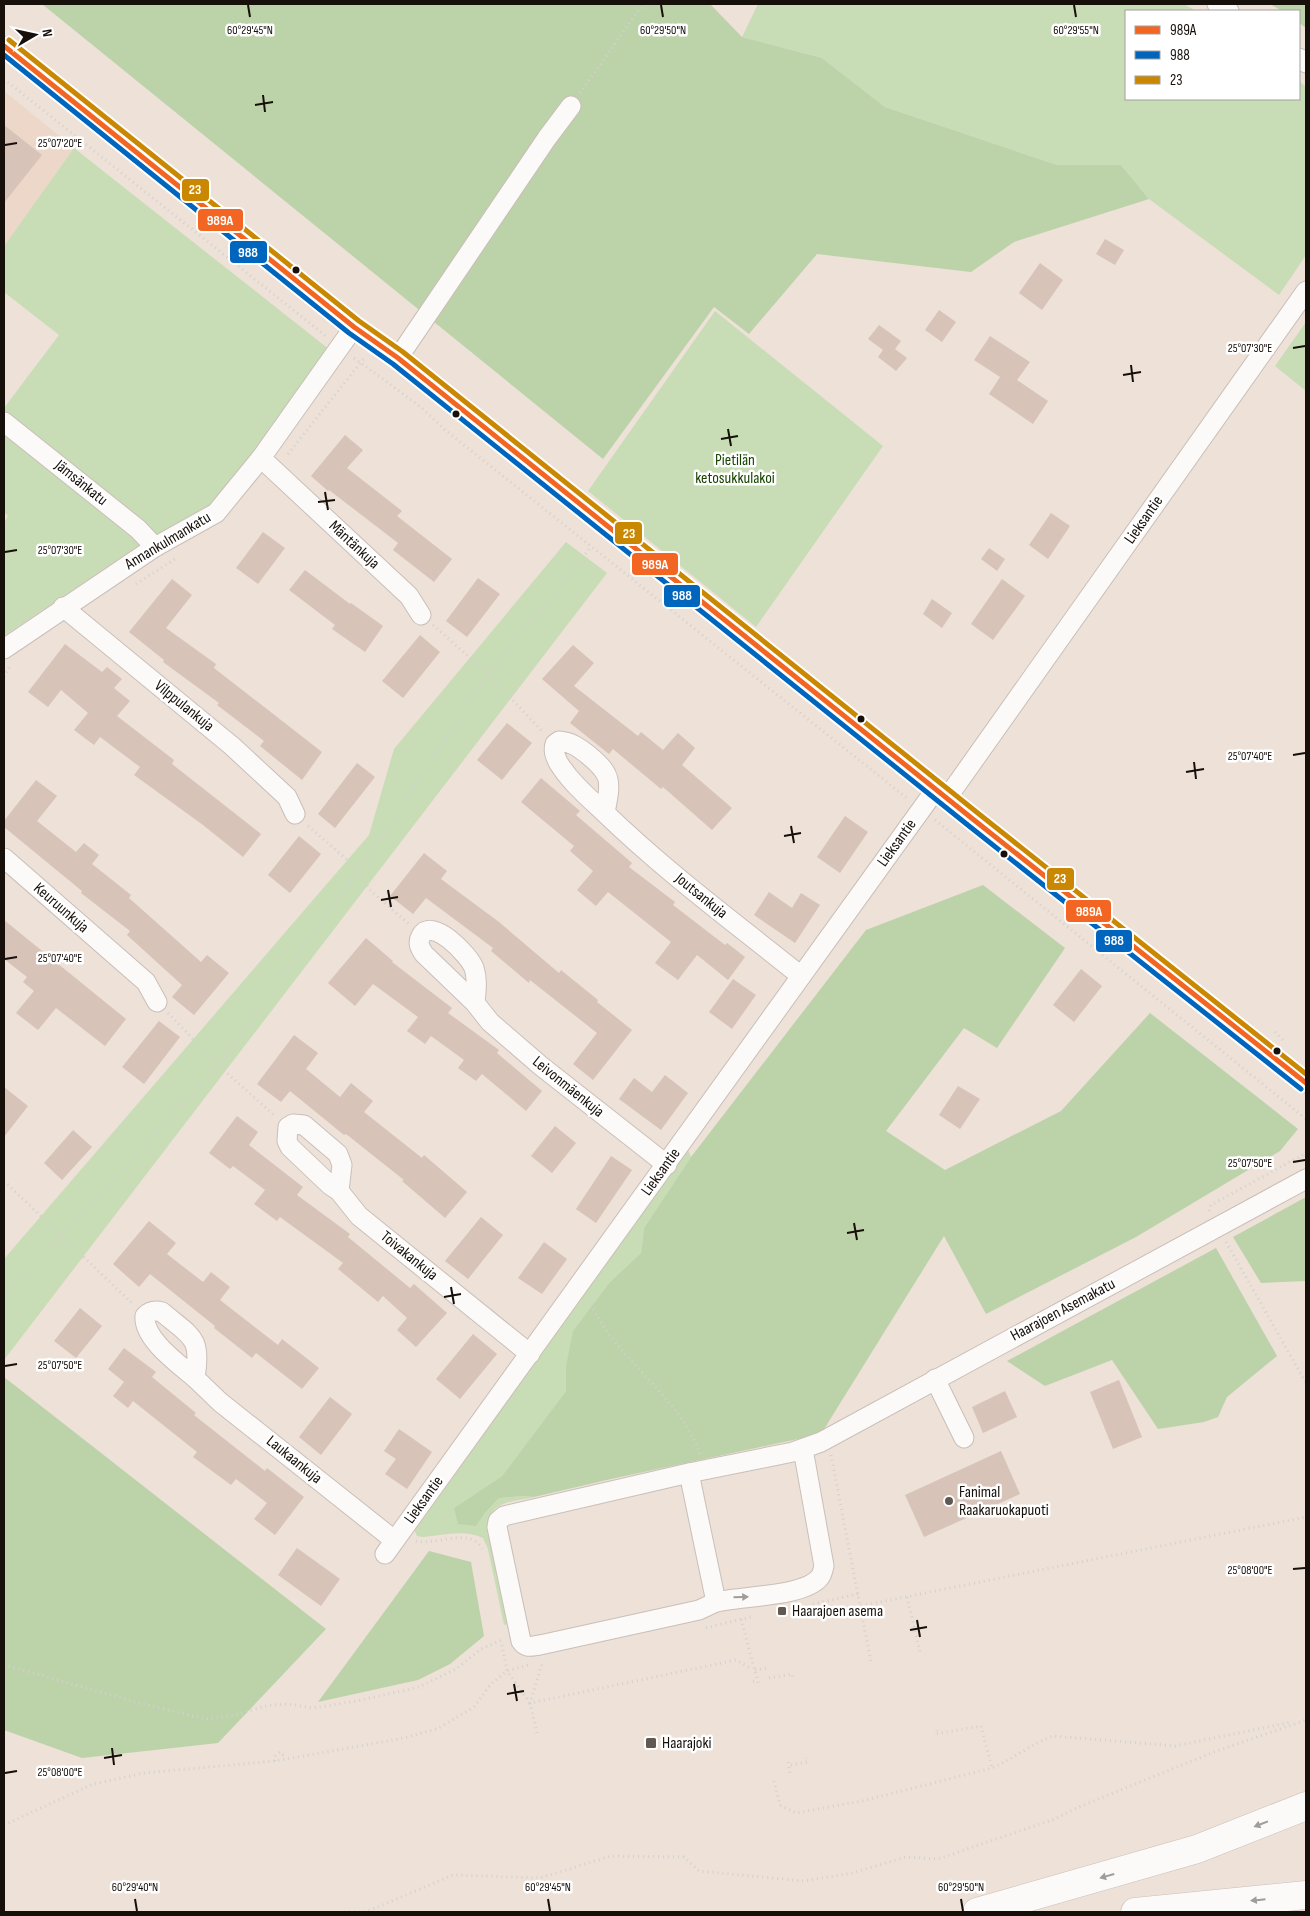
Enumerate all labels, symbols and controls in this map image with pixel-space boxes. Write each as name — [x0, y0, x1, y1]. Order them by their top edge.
north arrow — [10, 10, 60, 60]
legend — [1125, 10, 1300, 100]
text: 989A — [1170, 21, 1197, 40]
text: 60°29'45"N — [227, 23, 273, 38]
text: 60°29'50"N — [640, 23, 686, 38]
text: 60°29'55"N — [1053, 23, 1099, 38]
text: N — [38, 28, 56, 38]
text: 988 — [1170, 46, 1190, 65]
text: 23 — [1170, 71, 1183, 90]
text: 25°07'20"E — [38, 136, 82, 151]
line badge: 23 — [181, 178, 210, 202]
text: 23 — [189, 181, 201, 198]
line badge: 989A — [197, 208, 244, 232]
text: 989A — [207, 212, 234, 229]
line badge: 988 — [229, 240, 268, 264]
text: 988 — [238, 244, 258, 261]
unlabelled marker — [291, 265, 301, 275]
text: 25°07'30"E — [1228, 341, 1272, 356]
unlabelled marker — [451, 409, 461, 419]
park label: Pietilän ketosukkulakoi — [695, 451, 775, 488]
street label: Jämsänkatu — [50, 455, 111, 510]
street label: Lieksantie — [1121, 492, 1167, 548]
street label: Annankulmankatu — [121, 508, 214, 575]
street label: Mäntänkuja — [325, 517, 383, 573]
line badge: 23 — [614, 521, 643, 545]
text: 23 — [623, 525, 635, 542]
text: 25°07'30"E — [38, 543, 82, 558]
line badge: 989A — [631, 552, 679, 576]
text: 989A — [642, 556, 669, 573]
line badge: 988 — [663, 584, 701, 608]
text: 988 — [672, 587, 692, 604]
street label: Vilppulankuja — [150, 676, 218, 736]
unlabelled marker — [856, 714, 866, 724]
text: 25°07'40"E — [1228, 749, 1272, 764]
street label: Lieksantie — [873, 815, 921, 871]
unlabelled marker — [999, 849, 1009, 859]
line badge: 23 — [1046, 867, 1075, 891]
street label: Joutsankuja — [670, 869, 731, 923]
text: 23 — [1054, 870, 1066, 887]
street label: Keuruunkuja — [30, 879, 92, 937]
line badge: 989A — [1065, 899, 1112, 923]
text: 989A — [1076, 903, 1103, 920]
line badge: 988 — [1095, 929, 1133, 953]
text: 988 — [1104, 932, 1124, 949]
text: 25°07'40"E — [38, 951, 82, 966]
unlabelled marker — [1272, 1046, 1282, 1056]
street label: Leivonmäenkuja — [529, 1052, 607, 1122]
street label: Lieksantie — [637, 1144, 685, 1200]
text: 25°07'50"E — [1228, 1156, 1272, 1171]
street label: Toivakankuja — [377, 1227, 441, 1285]
street label: Haarajoen Asemakatu — [1007, 1274, 1119, 1346]
text: 25°07'50"E — [38, 1358, 82, 1373]
street label: Laukaankuja — [262, 1432, 326, 1488]
street label: Lieksantie — [400, 1472, 448, 1528]
place label: Fanimal Raakaruokapuoti — [959, 1483, 1049, 1520]
marker: Fanimal Raakaruokapuoti — [943, 1495, 955, 1507]
text: 25°08'00"E — [1228, 1563, 1272, 1578]
one-way arrow — [733, 1593, 749, 1601]
place label: Haarajoen asema — [792, 1602, 883, 1621]
marker: Haarajoen asema — [776, 1605, 788, 1617]
place label: Haarajoki — [662, 1734, 712, 1753]
marker: Haarajoki — [644, 1736, 658, 1750]
text: 25°08'00"E — [38, 1765, 82, 1780]
one-way arrow — [1253, 1820, 1268, 1828]
one-way arrow — [1099, 1872, 1114, 1880]
text: 60°29'40"N — [112, 1880, 158, 1895]
text: 60°29'45"N — [525, 1880, 571, 1895]
text: 60°29'50"N — [938, 1880, 984, 1895]
one-way arrow — [1249, 1896, 1265, 1904]

